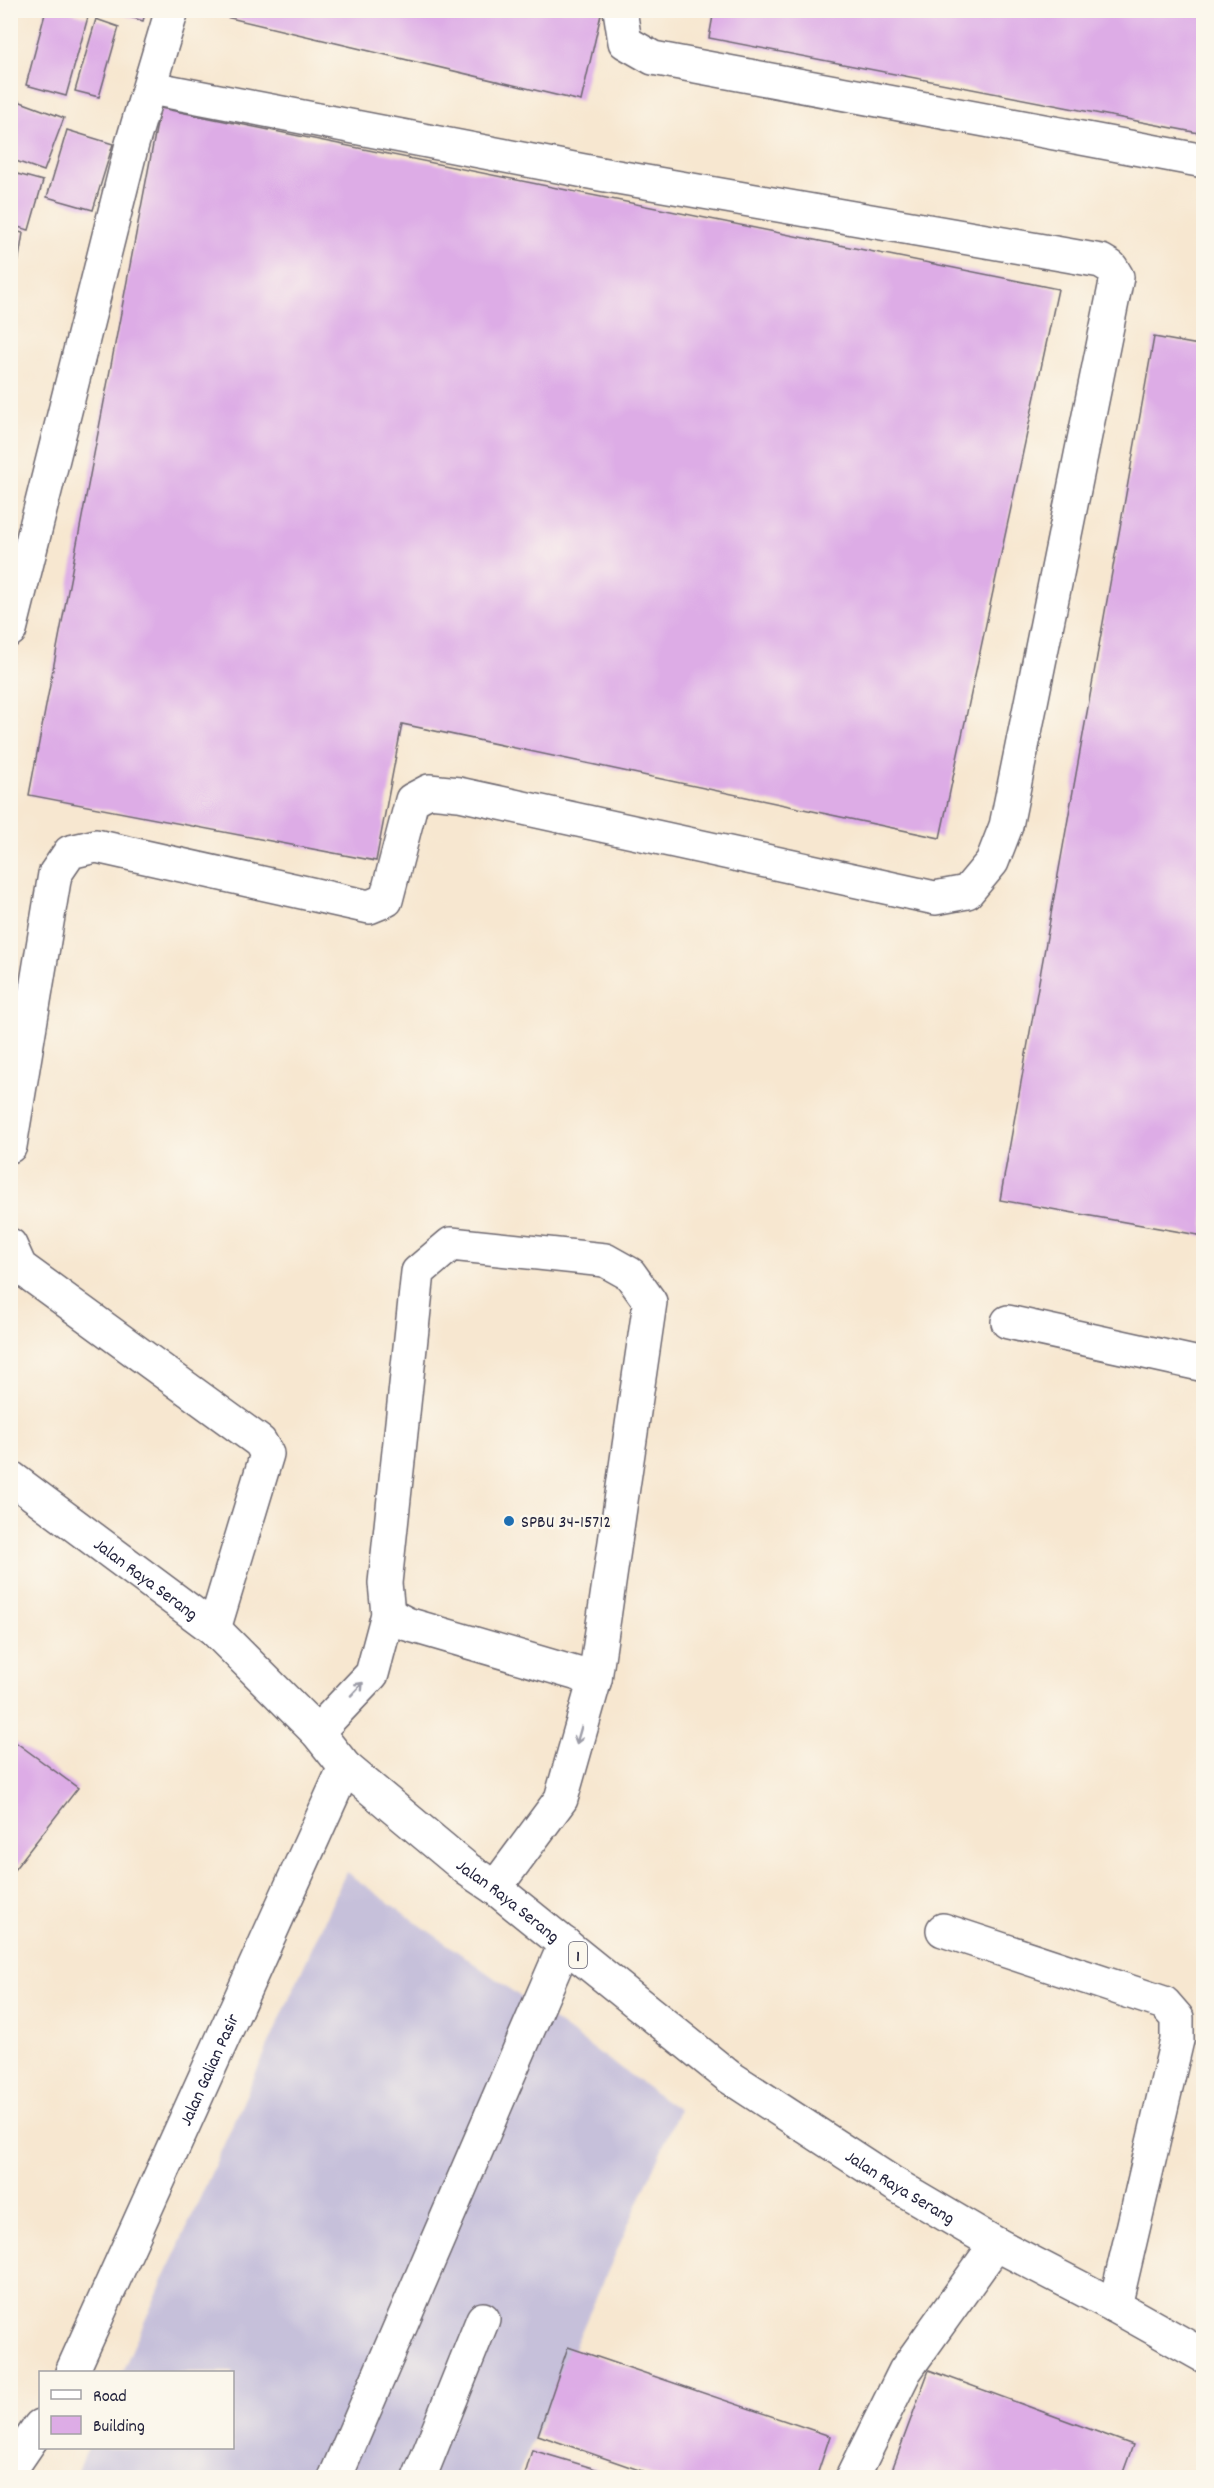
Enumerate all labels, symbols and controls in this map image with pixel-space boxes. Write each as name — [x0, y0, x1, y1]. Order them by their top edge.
place label: SPBU 34-15712 — [521, 1511, 611, 1536]
marker: SPBU 34-15712 — [502, 1514, 516, 1528]
street label: Jalan Raya Serang — [87, 1533, 202, 1628]
one-way arrow — [350, 1682, 364, 1697]
one-way arrow — [573, 1725, 584, 1744]
street label: Jalan Raya Serang — [450, 1855, 564, 1950]
road number: 1 — [569, 1942, 587, 1968]
street label: Jalan Galian Pasir — [175, 2010, 247, 2130]
street label: Jalan Raya Serang — [839, 2145, 959, 2232]
legend — [39, 2371, 234, 2449]
text: Road — [93, 2385, 127, 2410]
text: Building — [93, 2415, 145, 2440]

